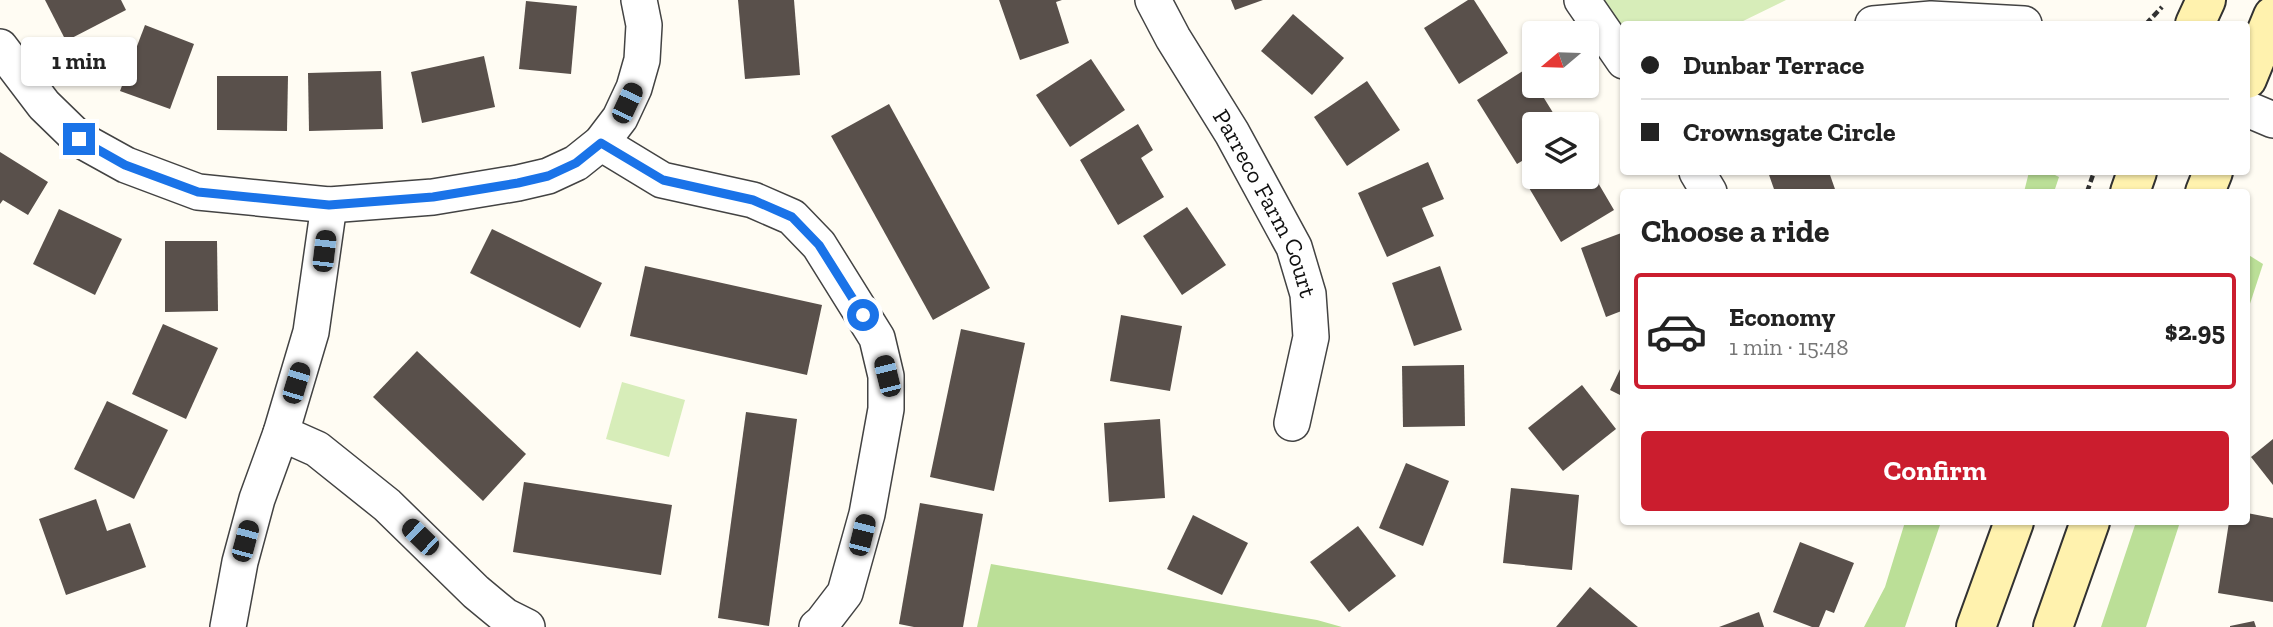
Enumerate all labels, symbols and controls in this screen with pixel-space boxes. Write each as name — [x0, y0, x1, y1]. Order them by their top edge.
north arrow — [1522, 21, 1600, 98]
map controls — [1522, 21, 1599, 189]
callout: 1 min — [21, 38, 137, 86]
text: 1 min — [52, 47, 106, 75]
text: Dunbar Terrace — [1683, 49, 1864, 81]
car — [609, 80, 646, 126]
street label: Parreco Farm Court — [1207, 104, 1323, 301]
button: layers — [1522, 112, 1599, 189]
text: Crownsgate Circle — [1683, 116, 1896, 148]
route end — [63, 123, 95, 155]
text: Choose a ride — [1641, 212, 1829, 250]
car — [312, 229, 337, 273]
route start — [847, 299, 879, 331]
icon: car — [1645, 300, 1708, 363]
text: Economy — [1729, 301, 1835, 333]
text: $2.95 — [2165, 315, 2225, 347]
text: 1 min · 15:48 — [1729, 333, 1849, 361]
car — [872, 353, 903, 399]
car — [280, 360, 313, 406]
button: Confirm — [1641, 431, 2229, 511]
car — [847, 512, 878, 558]
car — [398, 515, 443, 559]
car — [230, 518, 261, 564]

